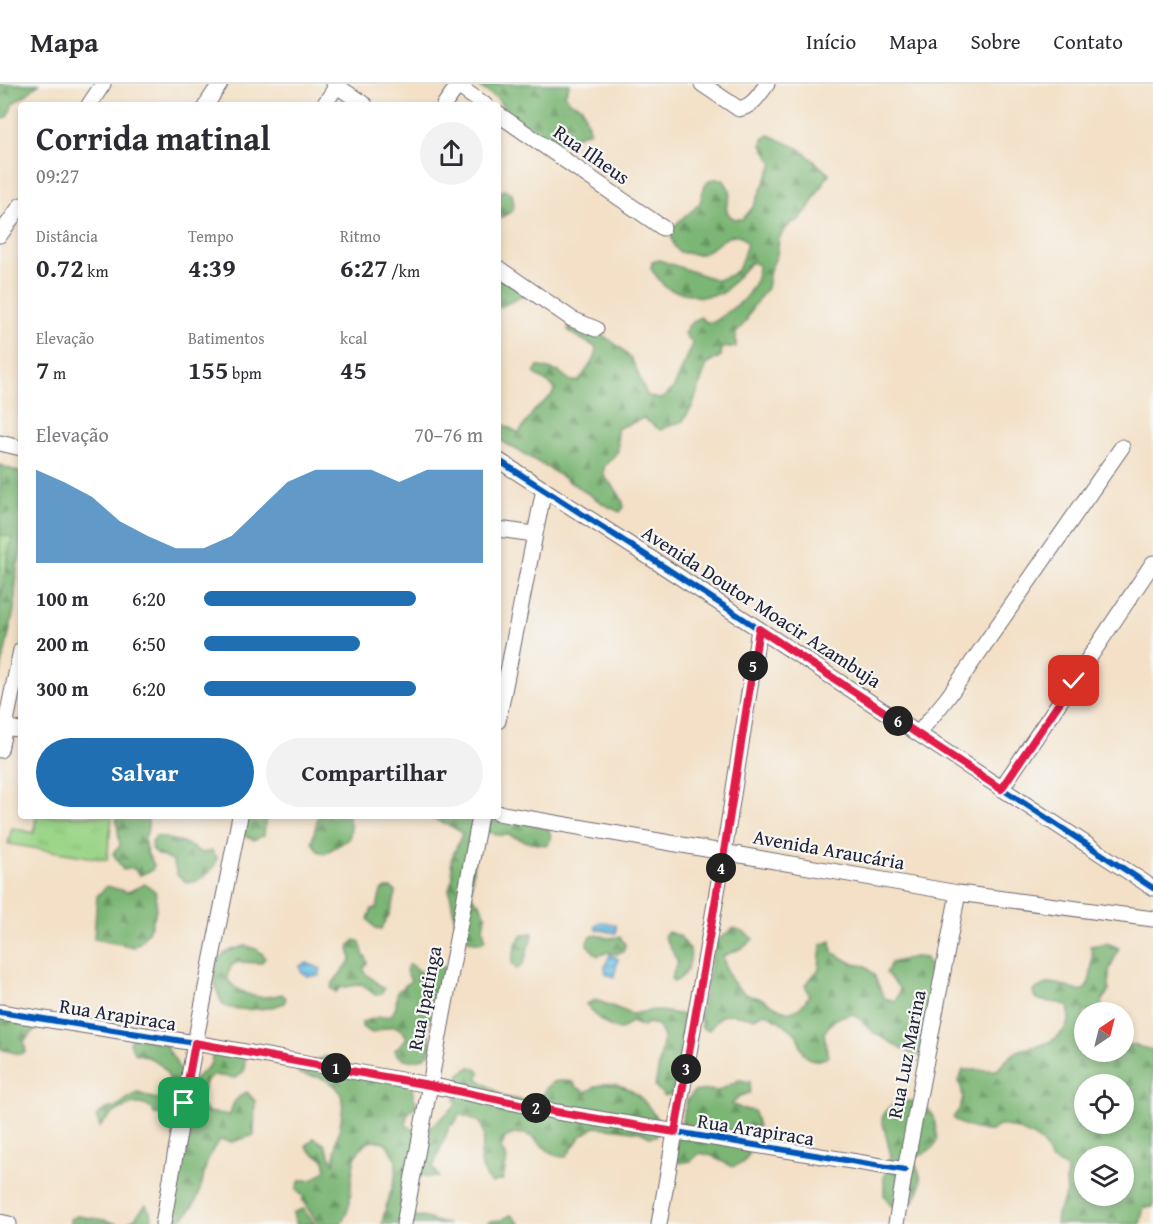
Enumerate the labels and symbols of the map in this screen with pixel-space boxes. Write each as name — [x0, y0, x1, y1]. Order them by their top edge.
street label: Rua Ilheus — [548, 117, 636, 191]
street label: Avenida Doutor Moacir Azambuja — [637, 517, 888, 695]
pin: 5 — [738, 651, 768, 681]
pin — [1048, 655, 1099, 706]
pin: 6 — [883, 706, 913, 736]
street label: Avenida Araucária — [751, 821, 908, 877]
pin: 4 — [706, 853, 736, 883]
street label: Rua Ipatinga — [400, 943, 448, 1053]
street label: Rua Luz Marina — [879, 987, 933, 1121]
street label: Rua Arapiraca — [57, 990, 179, 1038]
north arrow — [1074, 1002, 1134, 1062]
pin: 1 — [321, 1053, 351, 1083]
pin: 3 — [671, 1054, 701, 1084]
pin — [158, 1077, 209, 1128]
pin: 2 — [521, 1093, 551, 1123]
street label: Rua Arapiraca — [695, 1105, 817, 1153]

